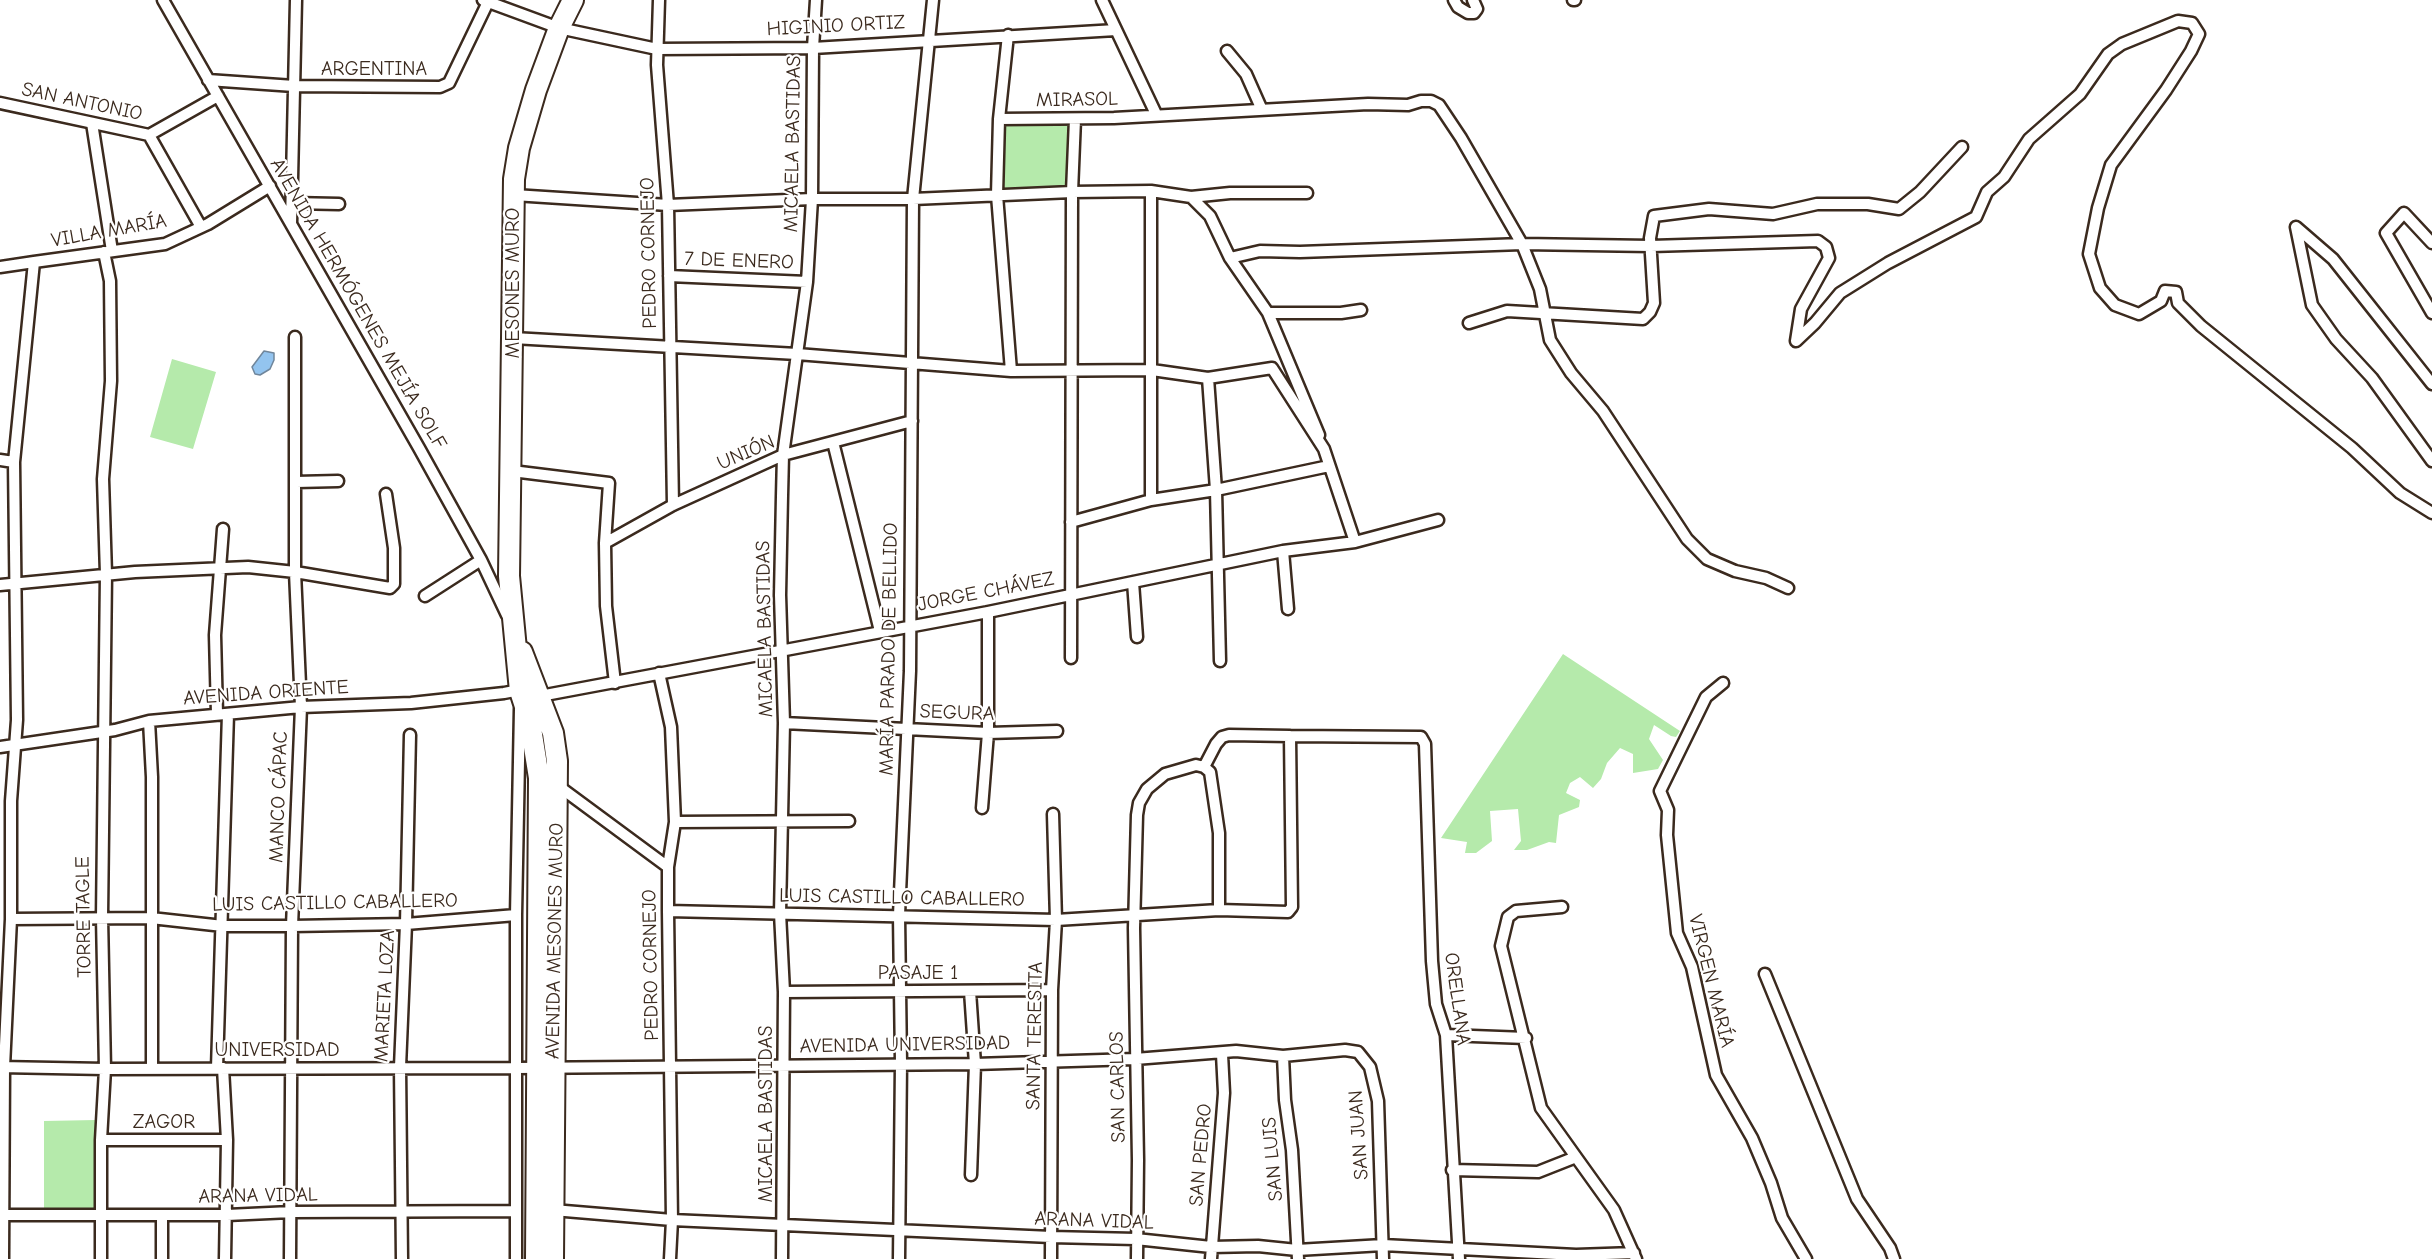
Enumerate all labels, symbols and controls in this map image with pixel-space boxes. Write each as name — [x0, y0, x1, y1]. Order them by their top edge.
street label: HIGINIO ORTIZ — [766, 10, 906, 42]
street label: MICAELA BASTIDAS — [779, 55, 807, 233]
street label: ARGENTINA — [321, 57, 427, 81]
street label: SAN ANTONIO — [19, 78, 145, 126]
street label: MIRASOL — [1036, 87, 1118, 113]
street label: AVENIDA HERMÓGENES MEJÍA SOLF — [265, 154, 451, 454]
street label: PEDRO CORNEJO — [636, 177, 662, 329]
street label: MESONES MURO — [501, 208, 525, 358]
street label: VILLA MARÍA — [49, 209, 169, 253]
street label: 7 DE ENERO — [684, 247, 794, 275]
street label: UNIÓN — [714, 430, 778, 476]
street label: MARÍA PARADO DE BELLIDO — [875, 522, 903, 776]
street label: MICAELA BASTIDAS — [751, 540, 779, 718]
street label: JORGE CHÁVEZ — [916, 567, 1056, 617]
street label: AVENIDA ORIENTE — [182, 675, 350, 711]
street label: SEGURA — [919, 700, 995, 726]
street label: MANCO CÁPAC — [265, 731, 293, 863]
street label: AVENIDA MESONES MURO — [541, 823, 569, 1059]
street label: TORRE TAGLE — [71, 856, 97, 978]
street label: LUIS CASTILLO CABALLERO — [779, 884, 1025, 912]
street label: LUIS CASTILLO CABALLERO — [212, 889, 458, 917]
street label: PEDRO CORNEJO — [638, 889, 664, 1041]
street label: VIRGEN MARÍA — [1683, 912, 1739, 1050]
street label: MARIETA LOZA — [370, 930, 400, 1062]
street label: ORELLANA — [1439, 951, 1475, 1047]
street label: PASAJE 1 — [878, 961, 958, 985]
street label: SANTA TERESITA — [1022, 962, 1048, 1110]
street label: MICAELA BASTIDAS — [754, 1026, 778, 1202]
street label: AVENIDA UNIVERSIDAD — [800, 1031, 1010, 1059]
street label: SAN CARLOS — [1105, 1031, 1131, 1143]
street label: UNIVERSIDAD — [214, 1038, 340, 1062]
street label: SAN JUAN — [1344, 1089, 1374, 1181]
street label: SAN PEDRO — [1185, 1103, 1217, 1207]
street label: ZAGOR — [133, 1110, 195, 1134]
street label: SAN LUIS — [1257, 1116, 1289, 1202]
street label: ARANA VIDAL — [198, 1183, 318, 1209]
street label: ARANA VIDAL — [1034, 1207, 1154, 1235]

